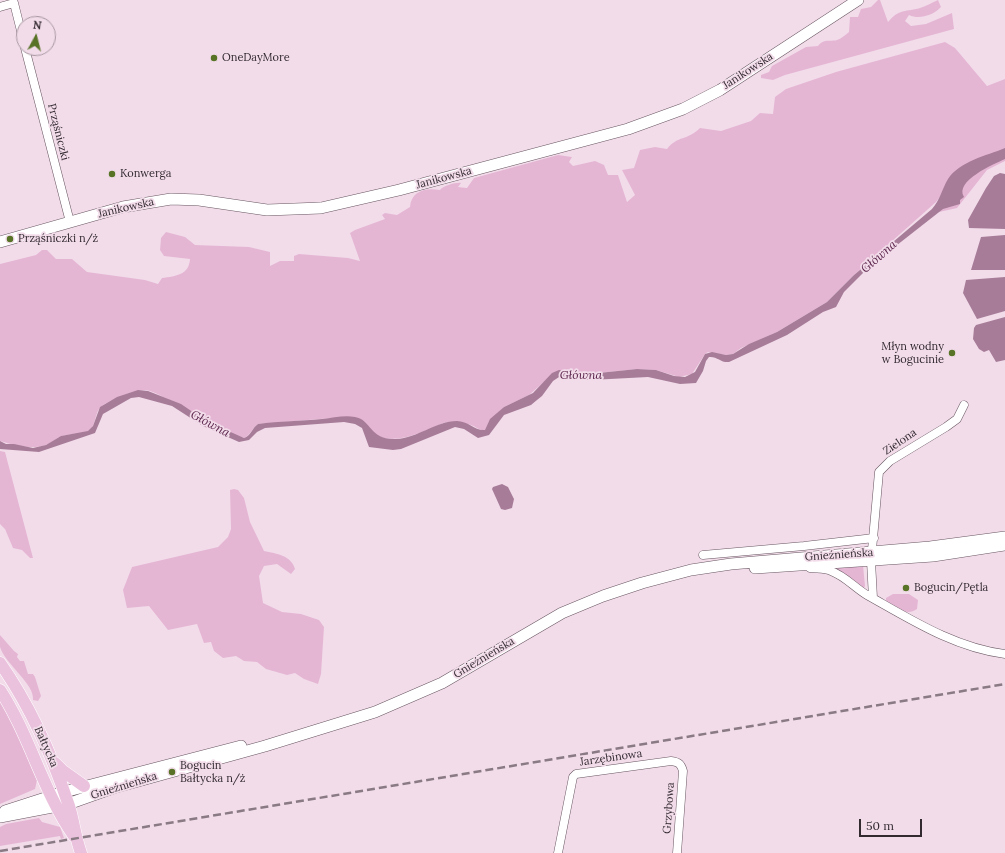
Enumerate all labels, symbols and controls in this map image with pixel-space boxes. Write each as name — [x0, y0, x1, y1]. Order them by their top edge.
north arrow — [16, 16, 56, 56]
text: N — [32, 18, 42, 33]
street label: Janikowska — [720, 50, 776, 92]
place label: OneDayMore — [222, 51, 290, 65]
marker: OneDayMore — [209, 53, 219, 63]
street label: Prząśniczki — [45, 102, 71, 162]
street label: Janikowska — [415, 164, 473, 192]
place label: Konwerga — [120, 167, 171, 181]
marker: Konwerga — [107, 169, 117, 179]
street label: Janikowska — [97, 195, 155, 221]
place label: Prząśniczki n/ż — [18, 232, 98, 246]
marker: Prząśniczki n/ż — [5, 234, 15, 244]
water label: Główna — [858, 238, 900, 276]
place label: Młyn wodny w Bogucinie — [881, 340, 944, 366]
marker: Młyn wodny w Bogucinie — [947, 348, 957, 358]
water label: Główna — [560, 369, 602, 383]
water label: Główna — [188, 408, 232, 440]
street label: Zielona — [881, 426, 919, 458]
street label: Gnieźnieńska — [804, 546, 874, 564]
place label: Bogucin/Pętla — [914, 581, 988, 595]
marker: Bogucin/Pętla — [901, 583, 911, 593]
street label: Gnieźnieńska — [451, 635, 517, 681]
street label: Bałtycka — [31, 725, 61, 769]
street label: Jarzębinowa — [579, 747, 643, 769]
place label: Bogucin Bałtycka n/ż — [180, 759, 245, 785]
marker: Bogucin Bałtycka n/ż — [167, 767, 177, 777]
street label: Gnieźnieńska — [89, 770, 159, 802]
street label: Grzybowa — [661, 782, 677, 834]
scale bar — [861, 811, 924, 837]
text: 50 m — [866, 818, 894, 833]

